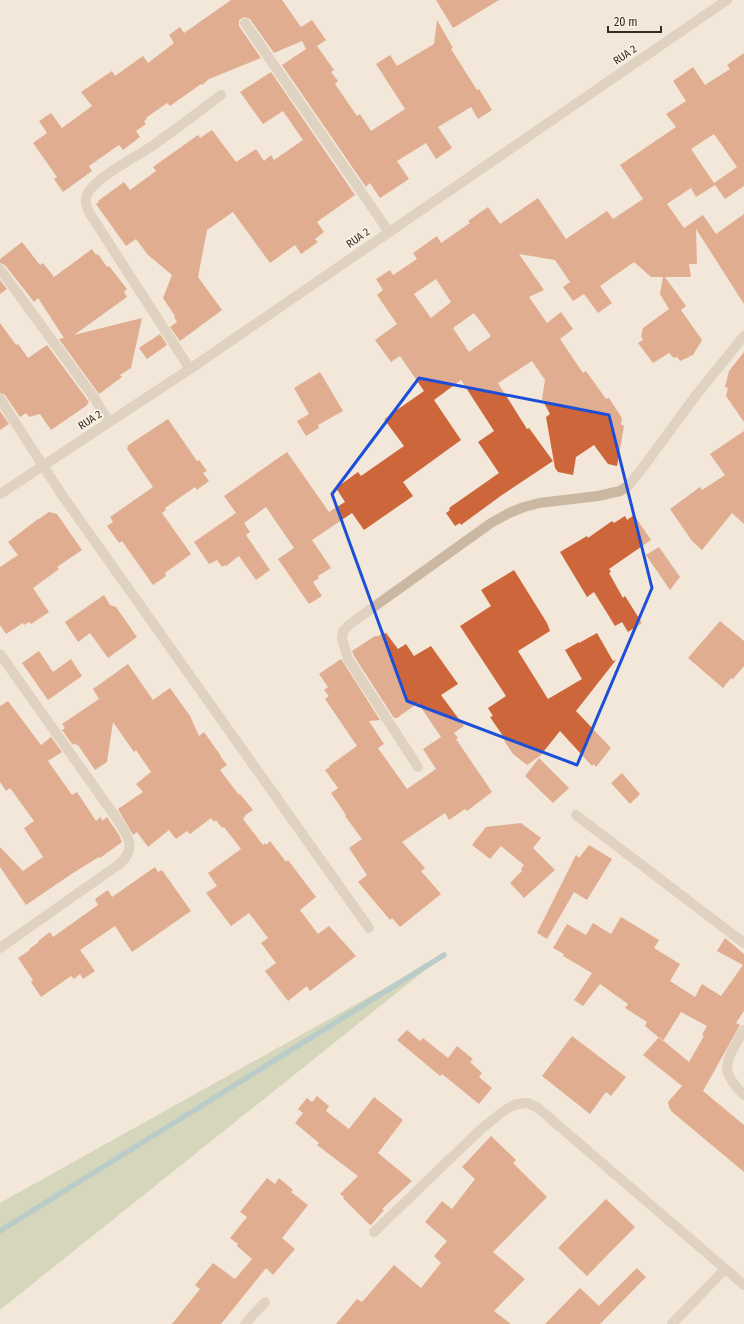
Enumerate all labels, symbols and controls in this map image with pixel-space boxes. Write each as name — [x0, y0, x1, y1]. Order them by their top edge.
scale bar — [608, 8, 661, 34]
text: 20 m — [614, 15, 638, 29]
street label: RUA 2 — [611, 42, 639, 68]
street label: RUA 2 — [344, 225, 372, 251]
street label: RUA 2 — [76, 408, 104, 432]

